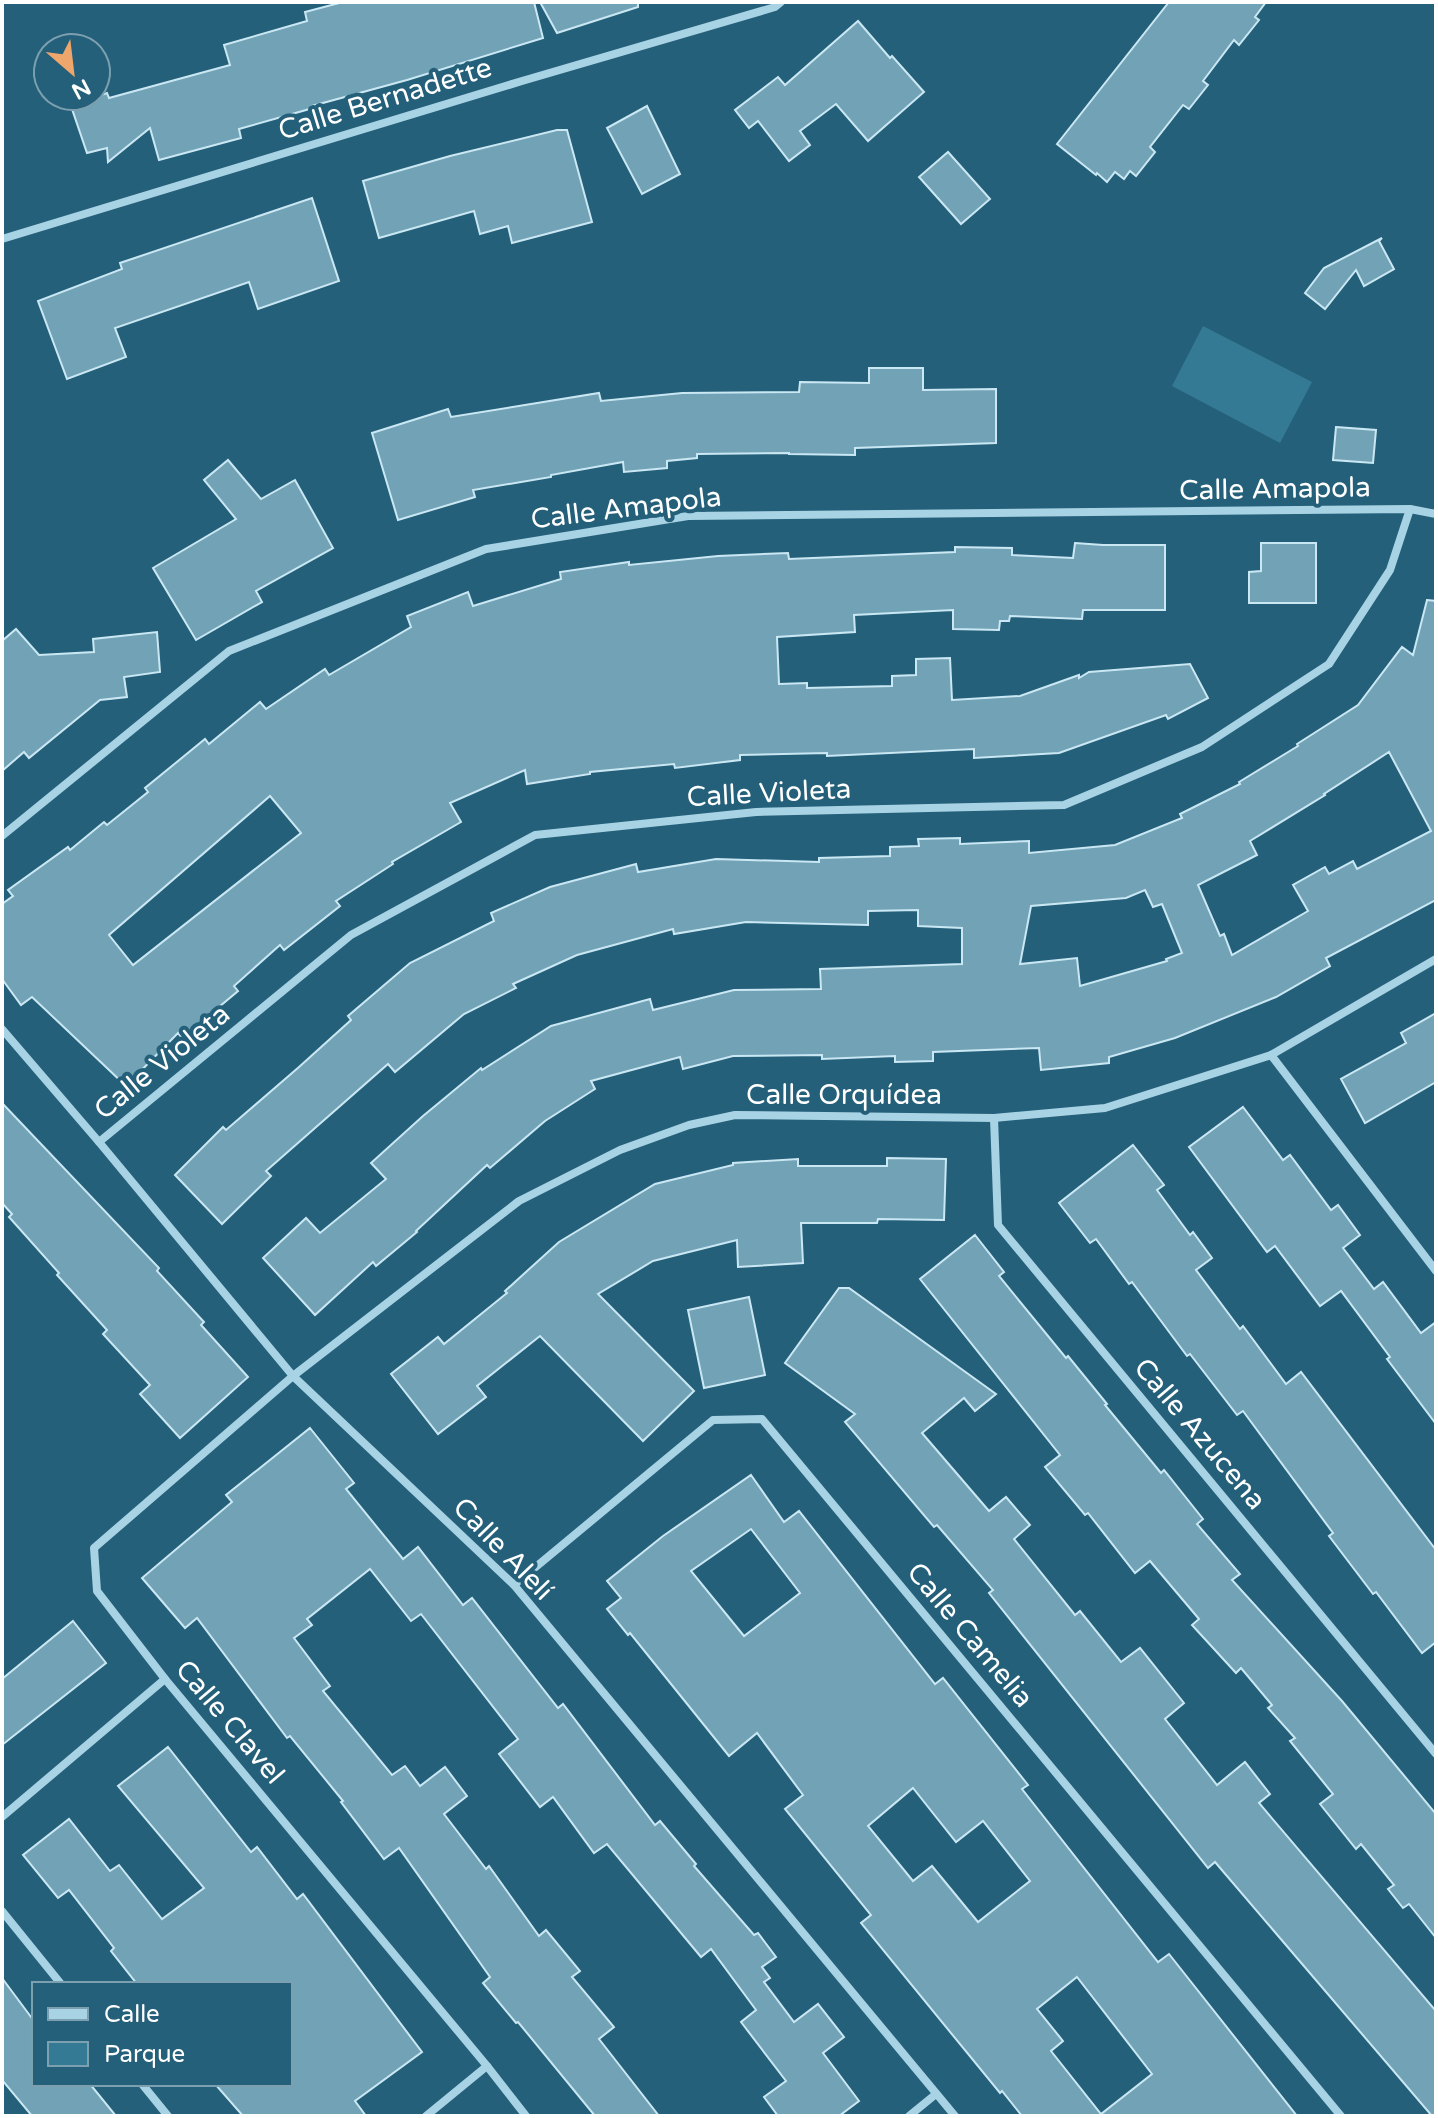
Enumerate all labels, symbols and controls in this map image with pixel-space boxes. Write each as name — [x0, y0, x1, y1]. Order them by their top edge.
north arrow — [32, 32, 112, 112]
street label: Calle Bernadette — [274, 50, 496, 148]
text: N — [67, 73, 95, 104]
street label: Calle Amapola — [1179, 470, 1371, 508]
street label: Calle Amapola — [529, 479, 723, 537]
street label: Calle Violeta — [686, 772, 852, 814]
street label: Calle Violeta — [87, 997, 237, 1127]
street label: Calle Orquídea — [746, 1078, 942, 1112]
street label: Calle Azucena — [1127, 1351, 1273, 1517]
street label: Calle Alelí — [446, 1491, 560, 1607]
street label: Calle Camelia — [900, 1556, 1040, 1714]
street label: Calle Clavel — [168, 1653, 292, 1791]
legend — [32, 1982, 292, 2086]
text: Calle — [104, 2000, 160, 2029]
text: Parque — [104, 2040, 185, 2069]

